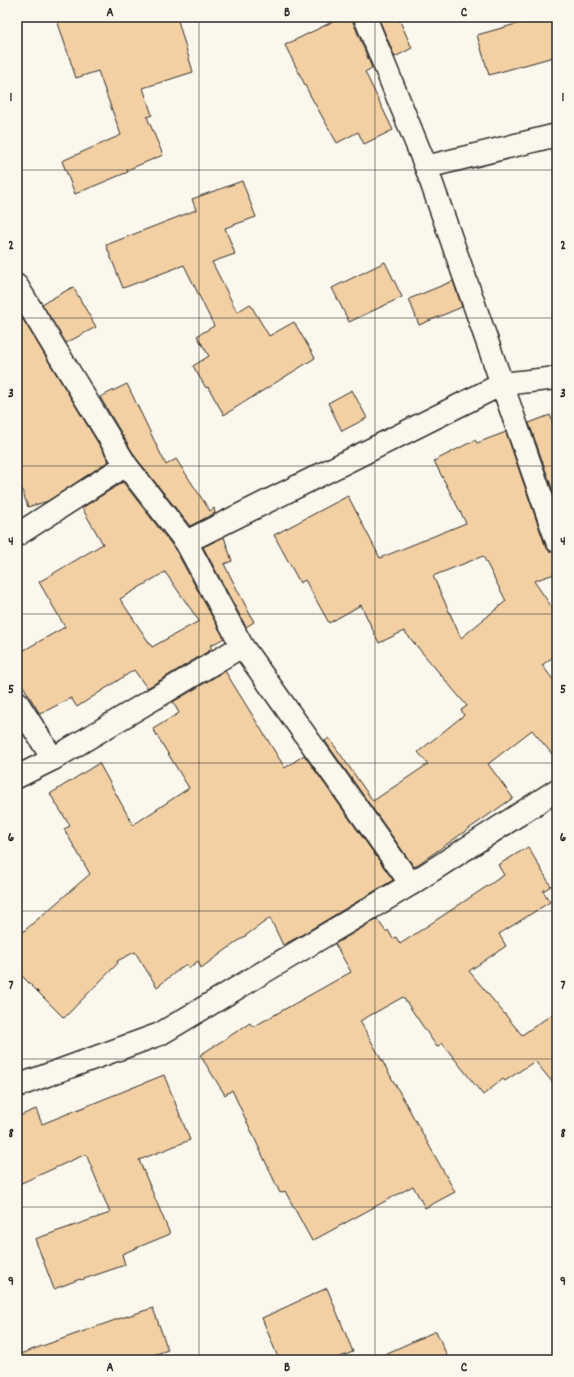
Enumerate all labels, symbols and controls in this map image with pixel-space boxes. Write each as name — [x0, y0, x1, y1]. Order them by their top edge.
text: A — [106, 4, 114, 23]
text: B — [284, 4, 290, 23]
text: C — [461, 4, 468, 23]
text: 1 — [10, 89, 13, 108]
text: 1 — [562, 89, 565, 108]
text: 2 — [8, 237, 14, 256]
text: 2 — [560, 237, 566, 256]
text: 3 — [8, 385, 14, 404]
text: 3 — [560, 385, 566, 404]
text: 4 — [8, 533, 14, 552]
text: 4 — [560, 533, 566, 552]
text: 5 — [8, 681, 14, 700]
text: 5 — [560, 681, 566, 700]
text: 6 — [8, 829, 15, 848]
text: 6 — [560, 829, 567, 848]
text: 7 — [9, 977, 14, 996]
text: 7 — [561, 977, 566, 996]
text: 8 — [8, 1125, 14, 1144]
text: 8 — [560, 1125, 566, 1144]
text: 9 — [8, 1273, 14, 1292]
text: 9 — [560, 1273, 566, 1292]
text: A — [106, 1359, 114, 1377]
text: B — [284, 1359, 290, 1377]
text: C — [461, 1359, 468, 1377]

